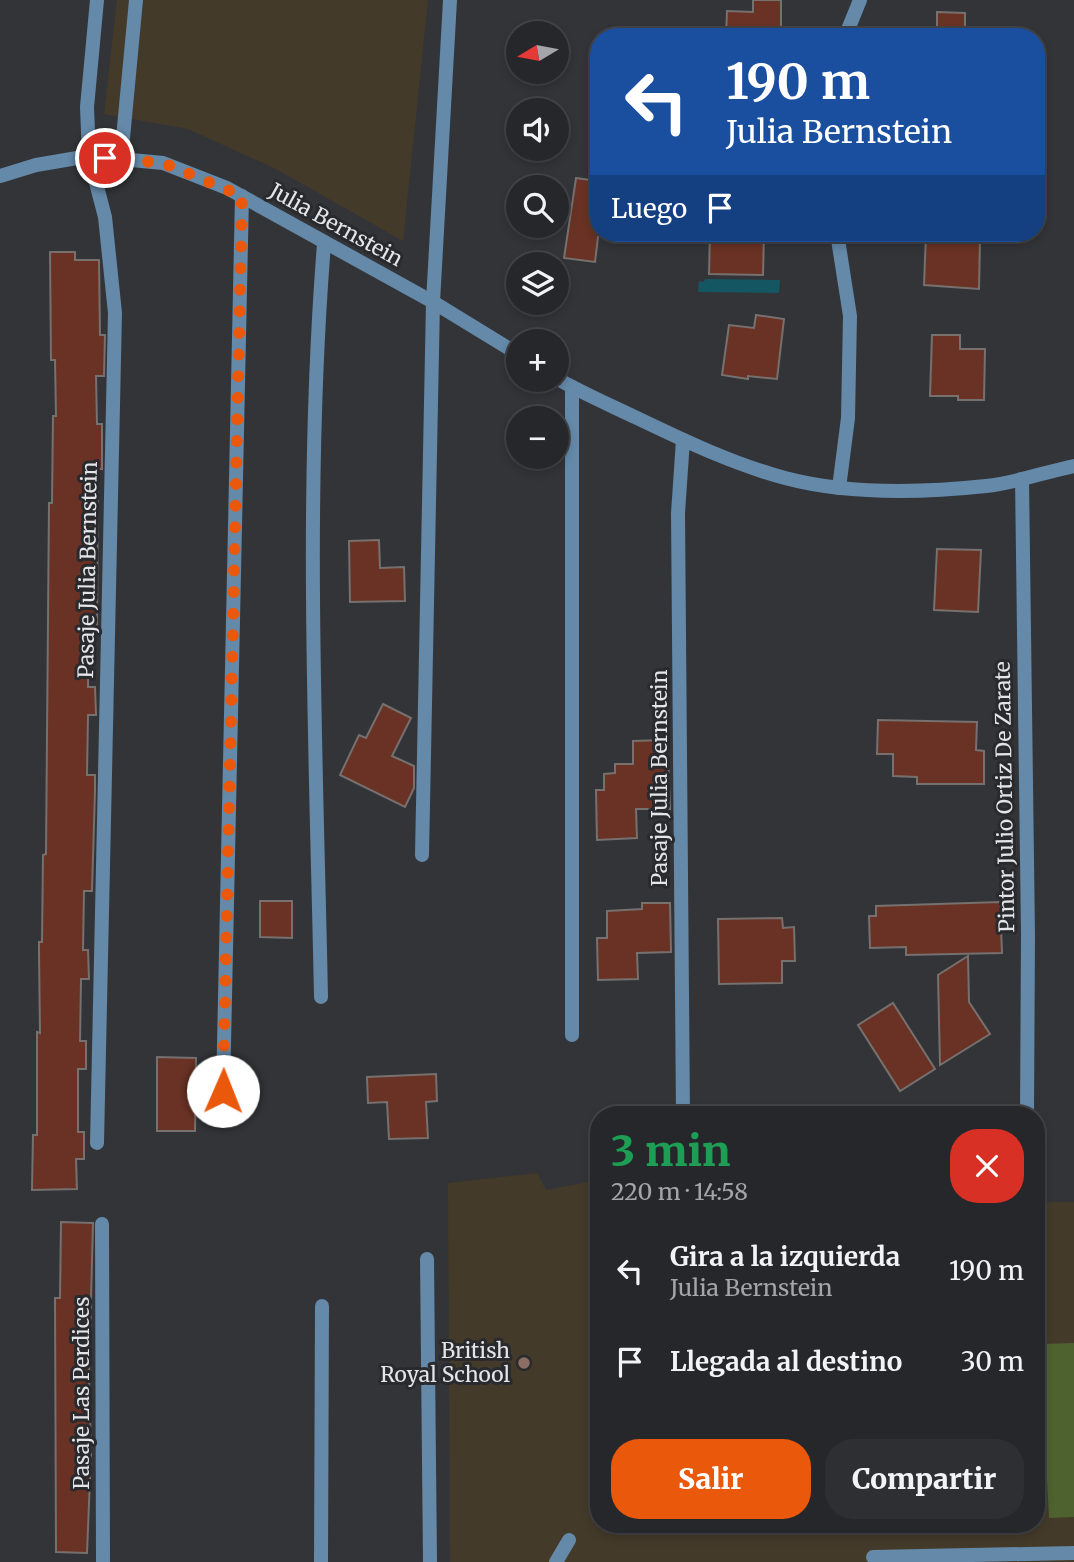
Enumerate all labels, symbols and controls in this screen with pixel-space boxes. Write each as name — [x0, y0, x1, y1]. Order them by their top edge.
north arrow — [506, 21, 569, 84]
map controls — [506, 21, 569, 469]
text: 190 m — [726, 51, 870, 112]
icon: left — [611, 56, 702, 147]
button: sound — [506, 98, 569, 161]
text: Julia Bernstein — [726, 112, 952, 152]
pin — [75, 128, 135, 188]
icon: arrive — [86, 139, 124, 177]
button: search — [506, 175, 569, 238]
street label: Julia Bernstein — [264, 176, 408, 272]
icon: arrive — [701, 189, 739, 227]
text: Luego — [611, 192, 687, 225]
button: layers — [506, 252, 569, 315]
button: + — [506, 329, 569, 392]
button: − — [506, 406, 569, 469]
street label: Pasaje Julia Bernstein — [72, 461, 103, 679]
street label: Pintor Julio Ortiz De Zarate — [989, 661, 1020, 933]
street label: Pasaje Julia Bernstein — [646, 669, 673, 886]
position arrow — [186, 1054, 260, 1128]
text: 3 min — [611, 1125, 731, 1177]
button: close — [950, 1129, 1024, 1203]
text: 220 m · 14:58 — [611, 1177, 748, 1206]
text: Gira a la izquierda — [670, 1240, 900, 1273]
icon: left — [611, 1252, 649, 1290]
text: 190 m — [949, 1254, 1024, 1287]
text: Julia Bernstein — [670, 1273, 833, 1302]
street label: Pasaje Las Perdices — [68, 1296, 95, 1490]
place label: British Royal School — [380, 1337, 510, 1388]
icon: arrive — [611, 1343, 649, 1381]
text: Llegada al destino — [670, 1345, 902, 1378]
text: 30 m — [961, 1345, 1024, 1378]
marker: British Royal School — [516, 1355, 532, 1371]
button: Salir — [611, 1439, 811, 1519]
button: Compartir — [825, 1439, 1024, 1519]

